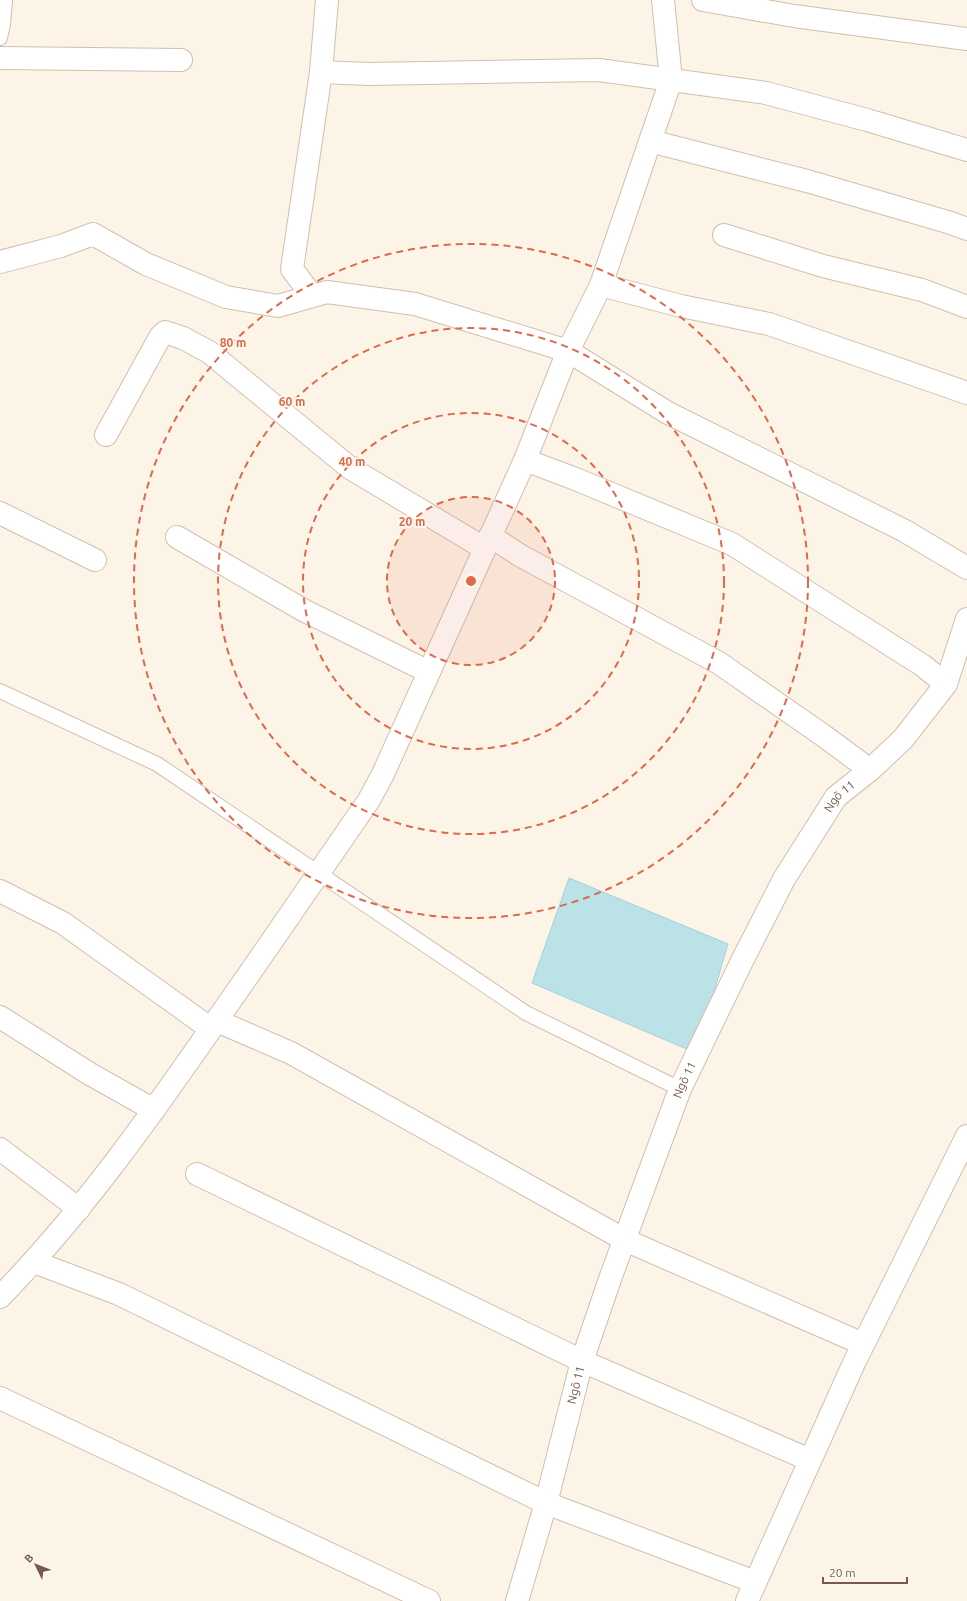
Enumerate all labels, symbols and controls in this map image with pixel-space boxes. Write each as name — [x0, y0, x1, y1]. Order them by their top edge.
text: 80 m — [220, 336, 246, 349]
text: 60 m — [279, 395, 305, 408]
text: 40 m — [339, 455, 365, 468]
text: 20 m — [399, 515, 425, 528]
centre of rings — [464, 574, 478, 588]
street label: Ngõ 11 — [821, 778, 857, 814]
street label: Ngõ 11 — [670, 1059, 698, 1100]
street label: Ngõ 11 — [564, 1364, 587, 1405]
north arrow — [16, 1545, 56, 1585]
text: B — [22, 1551, 36, 1565]
scale bar — [823, 1559, 907, 1585]
text: 20 m — [829, 1566, 856, 1579]

